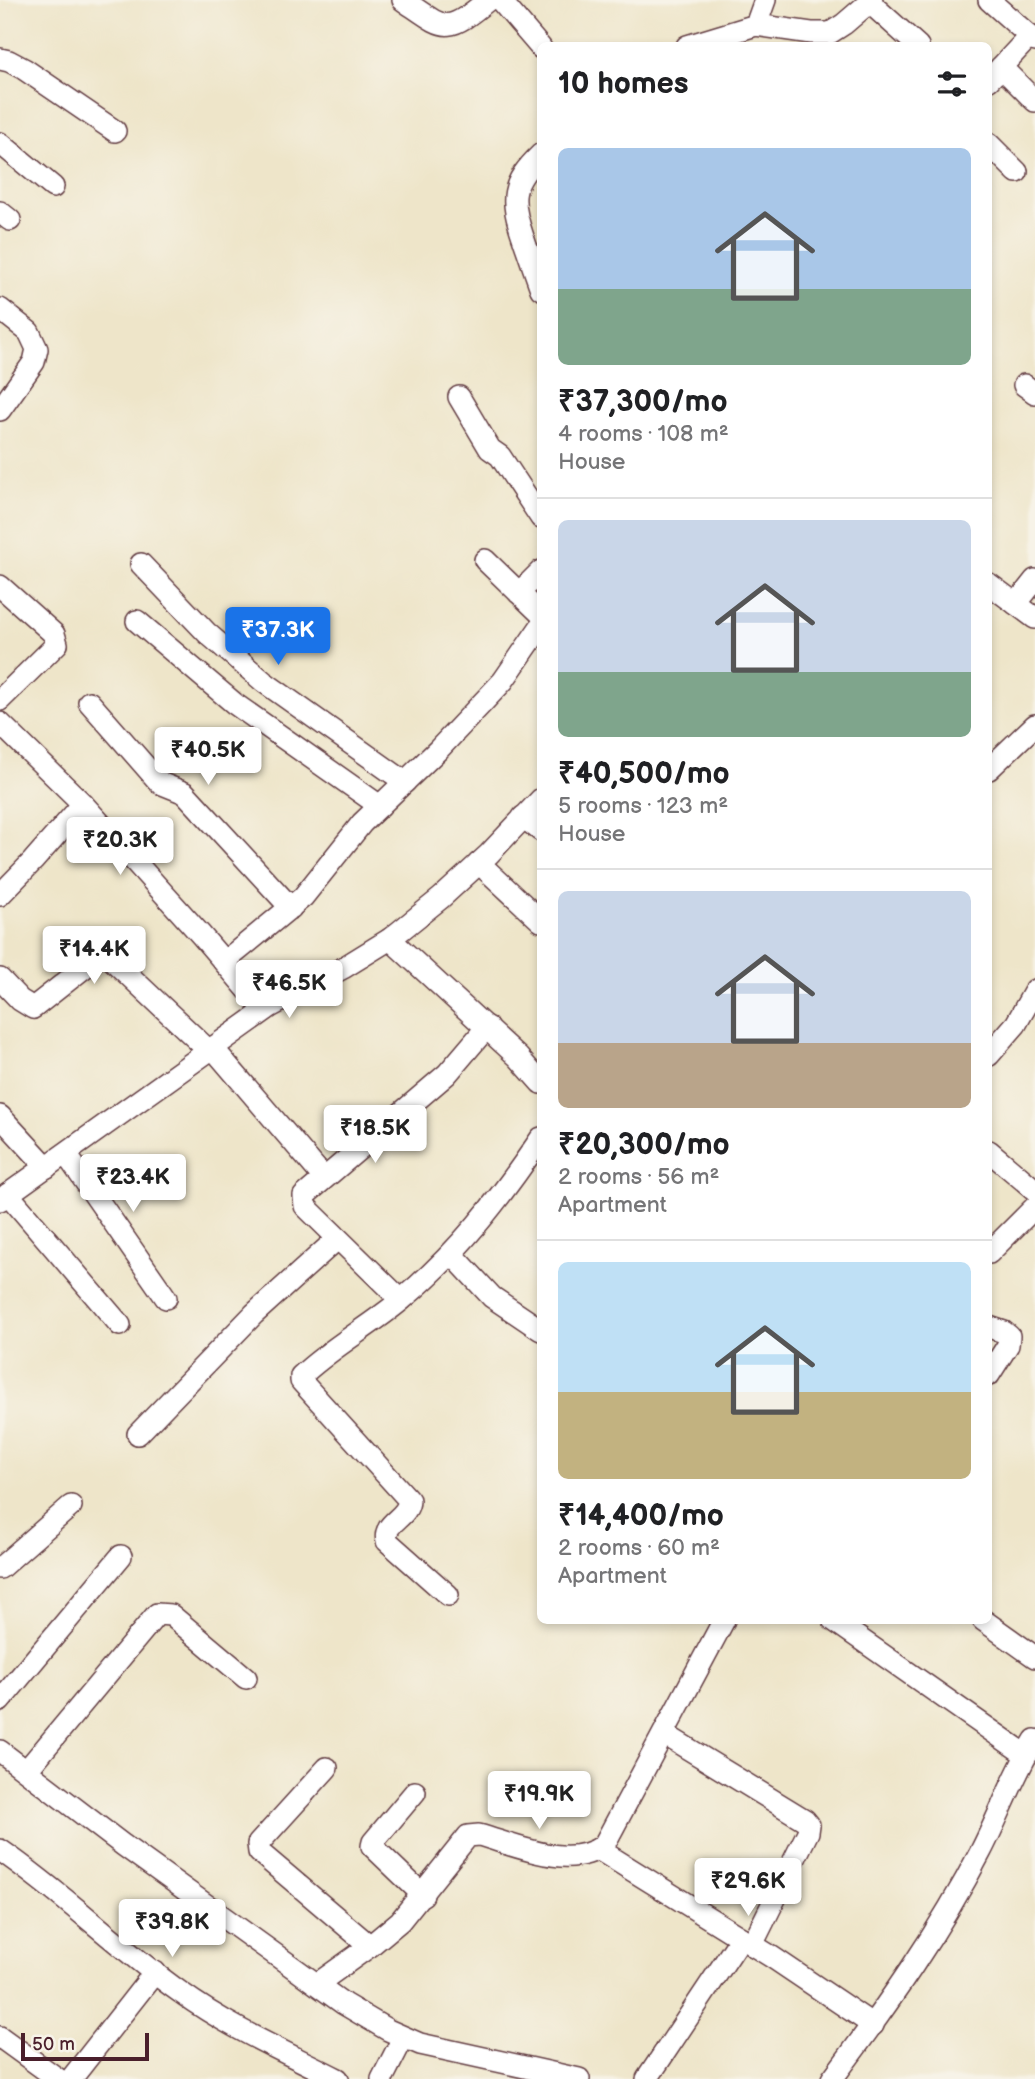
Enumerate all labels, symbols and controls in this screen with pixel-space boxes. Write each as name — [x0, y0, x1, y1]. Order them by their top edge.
icon: filters — [933, 65, 971, 103]
text: 10 homes — [558, 66, 689, 102]
icon: home — [702, 193, 828, 319]
text: ₹37,300/mo — [558, 384, 728, 420]
text: 4 rooms · 108 m² — [558, 420, 729, 448]
text: House — [558, 448, 625, 476]
icon: home — [702, 565, 828, 691]
pin: ₹37.3K — [221, 608, 335, 667]
text: ₹37.3K — [241, 616, 315, 644]
pin: ₹40.5K — [151, 728, 265, 787]
text: ₹40.5K — [170, 736, 246, 764]
text: ₹40,500/mo — [558, 756, 730, 792]
text: 5 rooms · 123 m² — [558, 792, 728, 820]
pin: ₹20.3K — [63, 818, 177, 877]
text: House — [558, 820, 625, 848]
text: ₹20.3K — [83, 826, 157, 854]
pin: ₹14.4K — [37, 926, 151, 986]
text: ₹14.4K — [59, 935, 129, 963]
icon: home — [702, 936, 828, 1062]
pin: ₹46.5K — [232, 960, 346, 1020]
text: ₹46.5K — [252, 969, 326, 997]
pin: ₹18.5K — [318, 1106, 432, 1165]
text: ₹18.5K — [340, 1114, 410, 1142]
text: ₹20,300/mo — [558, 1127, 730, 1163]
pin: ₹23.4K — [76, 1154, 190, 1214]
text: ₹23.4K — [96, 1163, 170, 1191]
text: 2 rooms · 56 m² — [558, 1163, 720, 1191]
text: Apartment — [558, 1191, 667, 1219]
icon: home — [702, 1307, 828, 1433]
text: ₹14,400/mo — [558, 1498, 724, 1534]
text: 2 rooms · 60 m² — [558, 1534, 720, 1562]
text: Apartment — [558, 1562, 667, 1590]
pin: ₹19.9K — [482, 1772, 596, 1831]
text: ₹19.9K — [504, 1780, 574, 1808]
pin: ₹29.6K — [691, 1858, 805, 1918]
text: ₹29.6K — [710, 1867, 786, 1895]
pin: ₹39.8K — [115, 1899, 229, 1959]
text: ₹39.8K — [135, 1908, 209, 1936]
scale bar — [21, 2030, 149, 2062]
text: 50 m — [32, 2033, 75, 2056]

